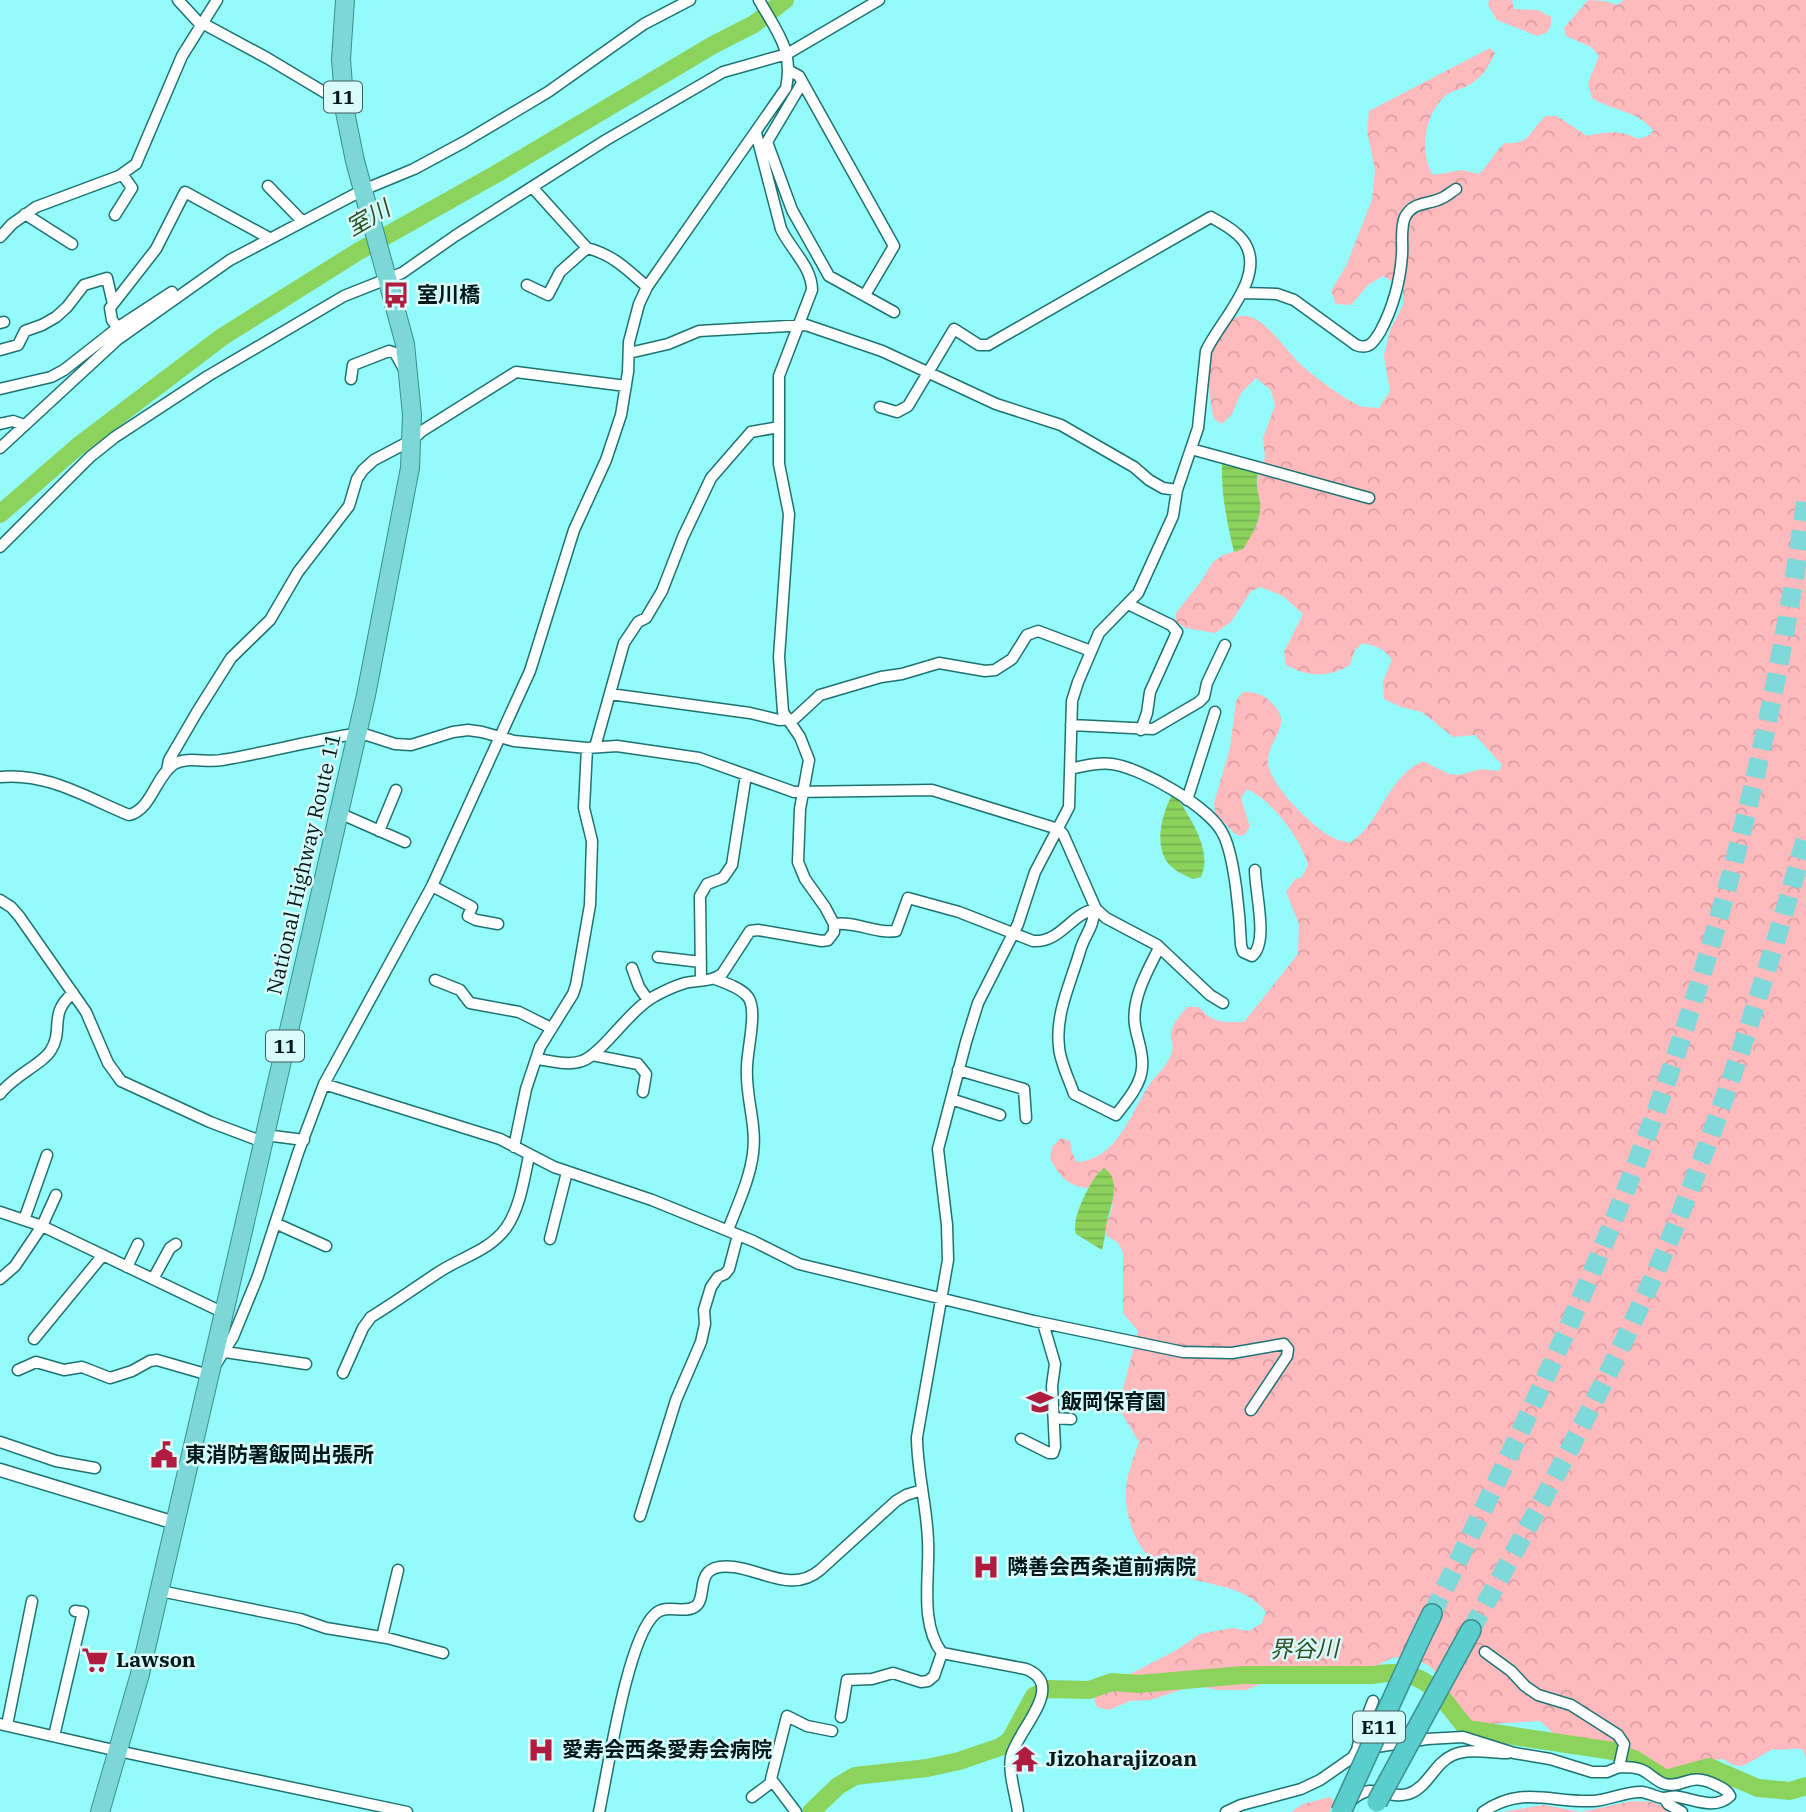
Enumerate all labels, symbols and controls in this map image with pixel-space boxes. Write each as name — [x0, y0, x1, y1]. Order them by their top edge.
road number: 11 — [324, 82, 362, 113]
water label: 室川 — [340, 191, 398, 242]
bus stop icon: 室川橋 — [381, 280, 411, 310]
place label: 室川橋 — [417, 280, 480, 308]
street label: National Highway Route 11 — [259, 730, 347, 997]
road number: 11 — [266, 1030, 304, 1062]
school or university icon: 飯岡保育園 — [1025, 1387, 1055, 1417]
place label: 飯岡保育園 — [1060, 1387, 1166, 1415]
public building icon: 東消防署飯岡出張所 — [149, 1440, 179, 1470]
place label: 東消防署飯岡出張所 — [185, 1440, 374, 1468]
hospital icon: 隣善会西条道前病院 — [971, 1552, 1001, 1582]
place label: 隣善会西条道前病院 — [1007, 1552, 1196, 1580]
water label: 界谷川 — [1269, 1632, 1342, 1664]
supermarket icon: Lawson — [80, 1645, 110, 1675]
place label: Lawson — [116, 1645, 196, 1673]
road number: E11 — [1353, 1712, 1405, 1742]
hospital icon: 愛寿会西条愛寿会病院 — [526, 1735, 556, 1765]
place label: 愛寿会西条愛寿会病院 — [562, 1735, 772, 1763]
temple icon: Jizoharajizoan — [1010, 1744, 1040, 1774]
place label: Jizoharajizoan — [1046, 1744, 1197, 1772]

